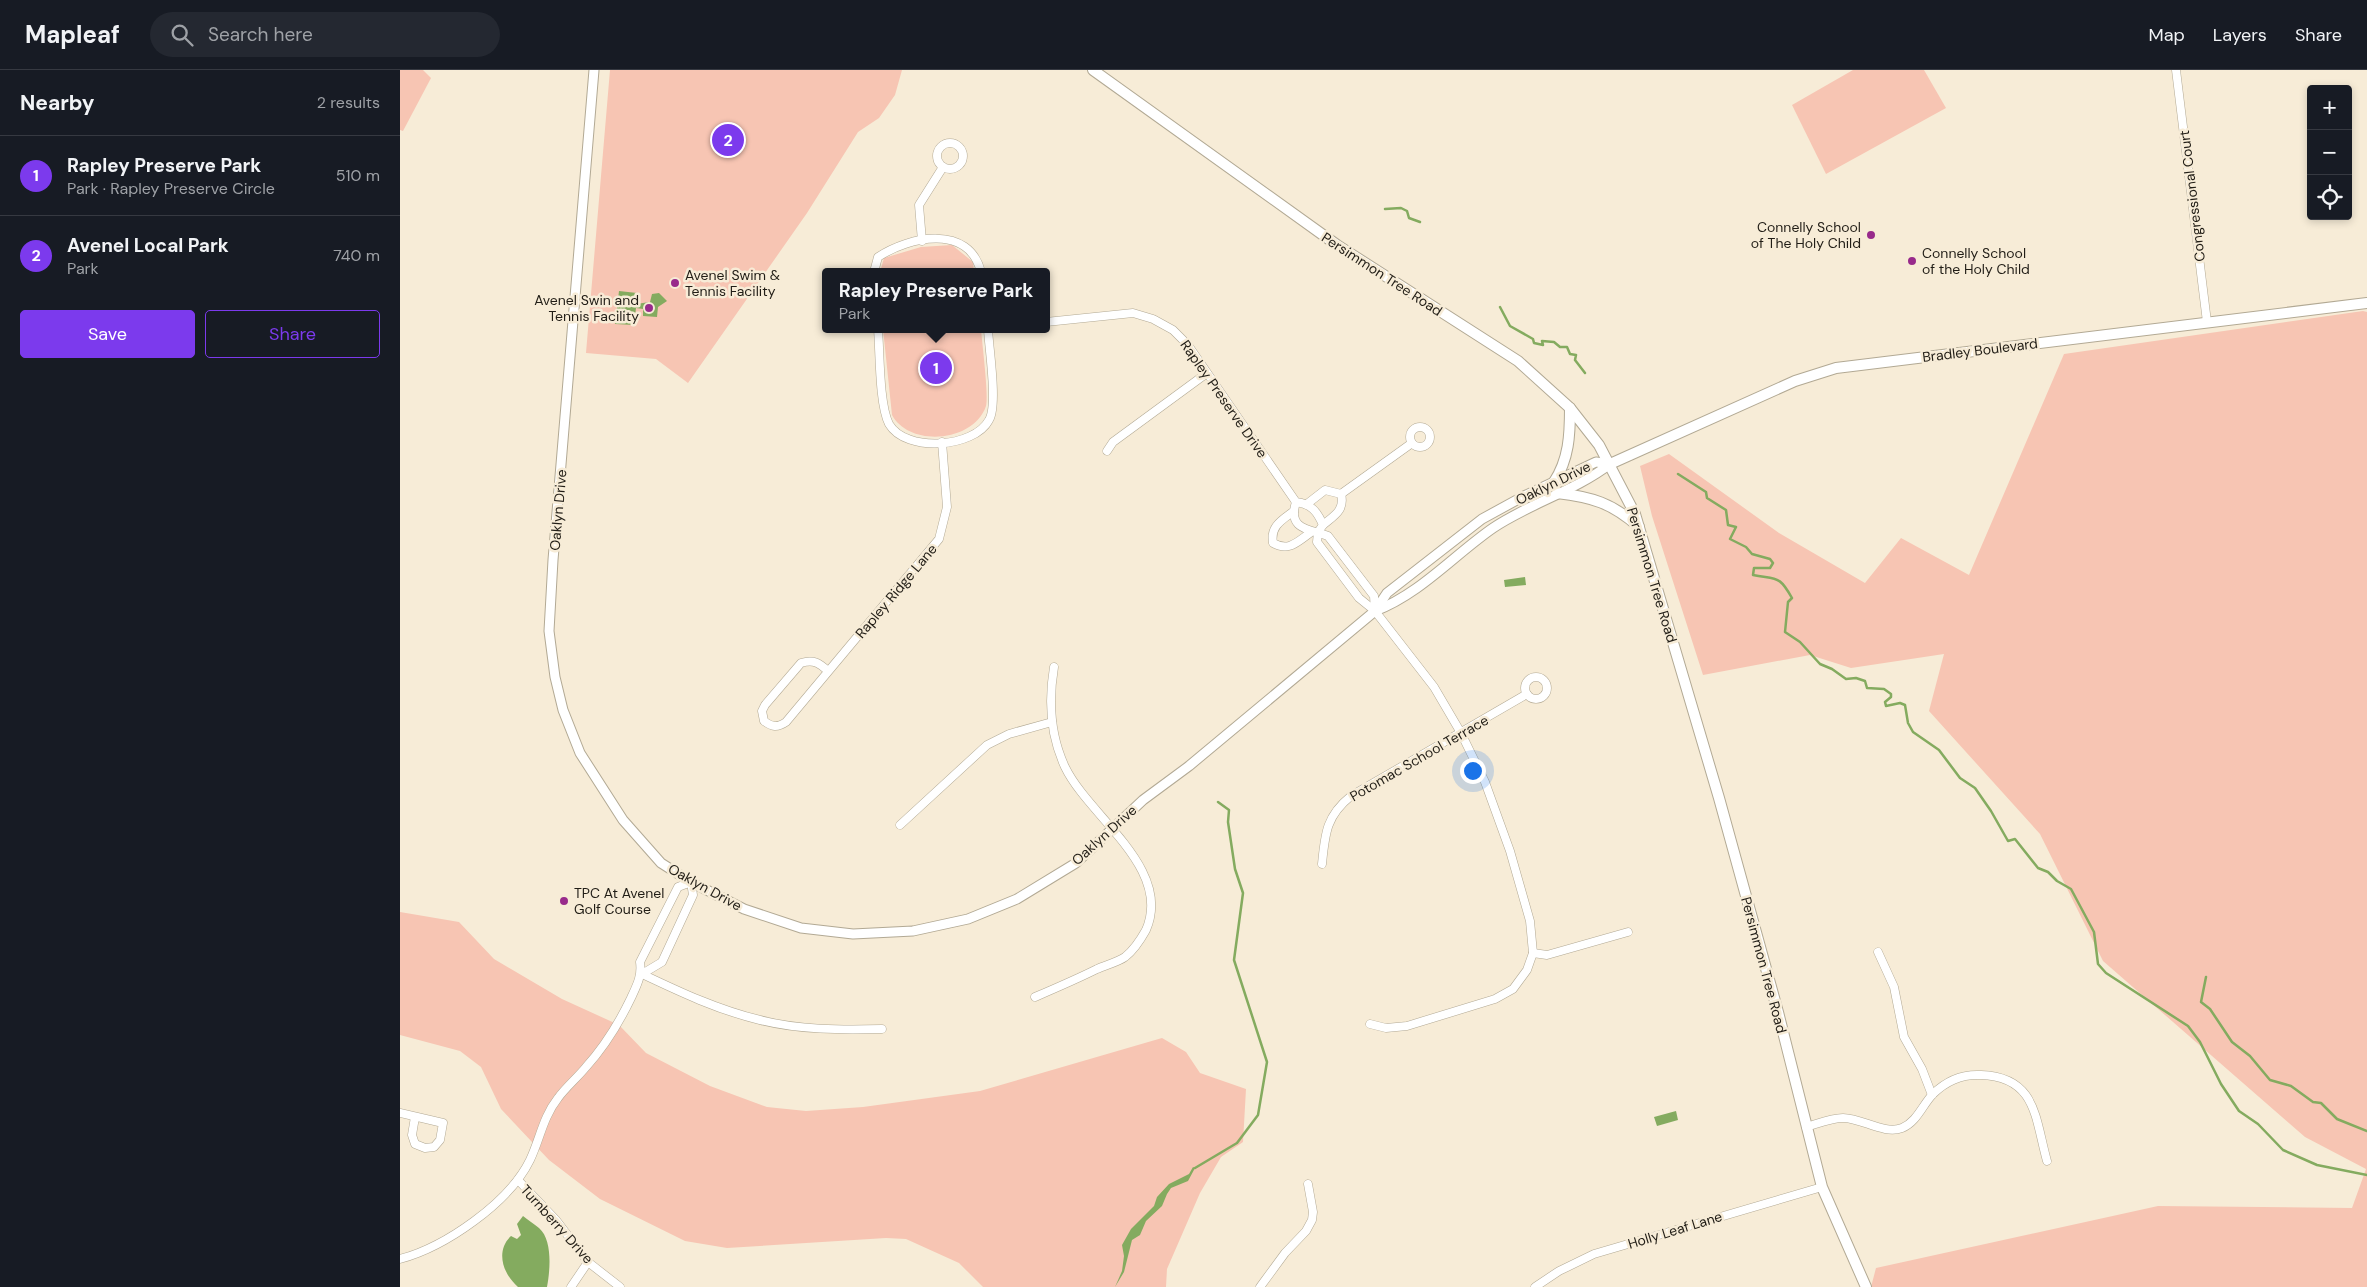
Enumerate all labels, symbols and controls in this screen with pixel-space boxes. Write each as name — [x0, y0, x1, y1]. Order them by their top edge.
search box — [150, 12, 500, 57]
text: Mapleaf — [25, 19, 120, 50]
icon: search — [168, 21, 196, 49]
text: Search here — [208, 22, 313, 47]
text: Map — [2149, 23, 2185, 47]
text: Layers — [2213, 23, 2267, 47]
text: Share — [2295, 23, 2342, 47]
map controls — [2307, 85, 2352, 220]
button: + — [2307, 85, 2352, 130]
text: Nearby — [20, 89, 94, 117]
text: 2 results — [317, 92, 380, 113]
pin: 2 — [712, 121, 744, 159]
street label: Congressional Court — [2175, 129, 2209, 263]
button: − — [2307, 130, 2352, 175]
text: Rapley Preserve Park — [67, 153, 261, 178]
text: 1 — [33, 165, 39, 186]
text: 510 m — [336, 165, 380, 186]
button: locate — [2307, 175, 2352, 220]
text: Park · Rapley Preserve Circle — [67, 178, 275, 199]
place label: Connelly School of The Holy Child — [1751, 218, 1861, 252]
street label: Persimmon Tree Road — [1318, 228, 1446, 320]
marker: Connelly School of The Holy Child — [1865, 229, 1877, 241]
text: Avenel Local Park — [67, 233, 229, 258]
place label: Connelly School of the Holy Child — [1922, 244, 2030, 278]
text: 2 — [31, 245, 41, 266]
text: 740 m — [333, 245, 380, 266]
marker: Connelly School of the Holy Child — [1906, 255, 1918, 267]
text: Park — [67, 258, 99, 279]
place label: Avenel Swim & Tennis Facility — [685, 266, 780, 300]
popup — [822, 268, 1050, 333]
marker: Avenel Swim & Tennis Facility — [669, 277, 681, 289]
text: Rapley Preserve Park — [839, 278, 1033, 303]
place label: Avenel Swin and Tennis Facility — [534, 291, 639, 325]
marker: Avenel Swin and Tennis Facility — [643, 302, 655, 314]
text: Park — [839, 303, 870, 324]
button: Save — [20, 310, 195, 358]
button: Share — [205, 310, 380, 358]
street label: Bradley Boulevard — [1921, 334, 2039, 366]
street label: Rapley Preserve Drive — [1177, 337, 1271, 461]
pin: 1 — [920, 349, 952, 387]
street label: Oaklyn Drive — [1513, 457, 1594, 509]
street label: Oaklyn Drive — [545, 469, 571, 551]
street label: Persimmon Tree Road — [1623, 505, 1681, 645]
street label: Rapley Ridge Lane — [851, 540, 941, 642]
street label: Potomac School Terrace — [1346, 711, 1492, 805]
your location — [1460, 758, 1486, 784]
street label: Oaklyn Drive — [1068, 801, 1140, 869]
street label: Oaklyn Drive — [665, 859, 745, 915]
place label: TPC At Avenel Golf Course — [574, 884, 664, 918]
marker: TPC At Avenel Golf Course — [558, 895, 570, 907]
street label: Persimmon Tree Road — [1737, 895, 1791, 1035]
street label: Turnberry Drive — [517, 1181, 597, 1267]
street label: Holly Leaf Lane — [1626, 1207, 1724, 1253]

